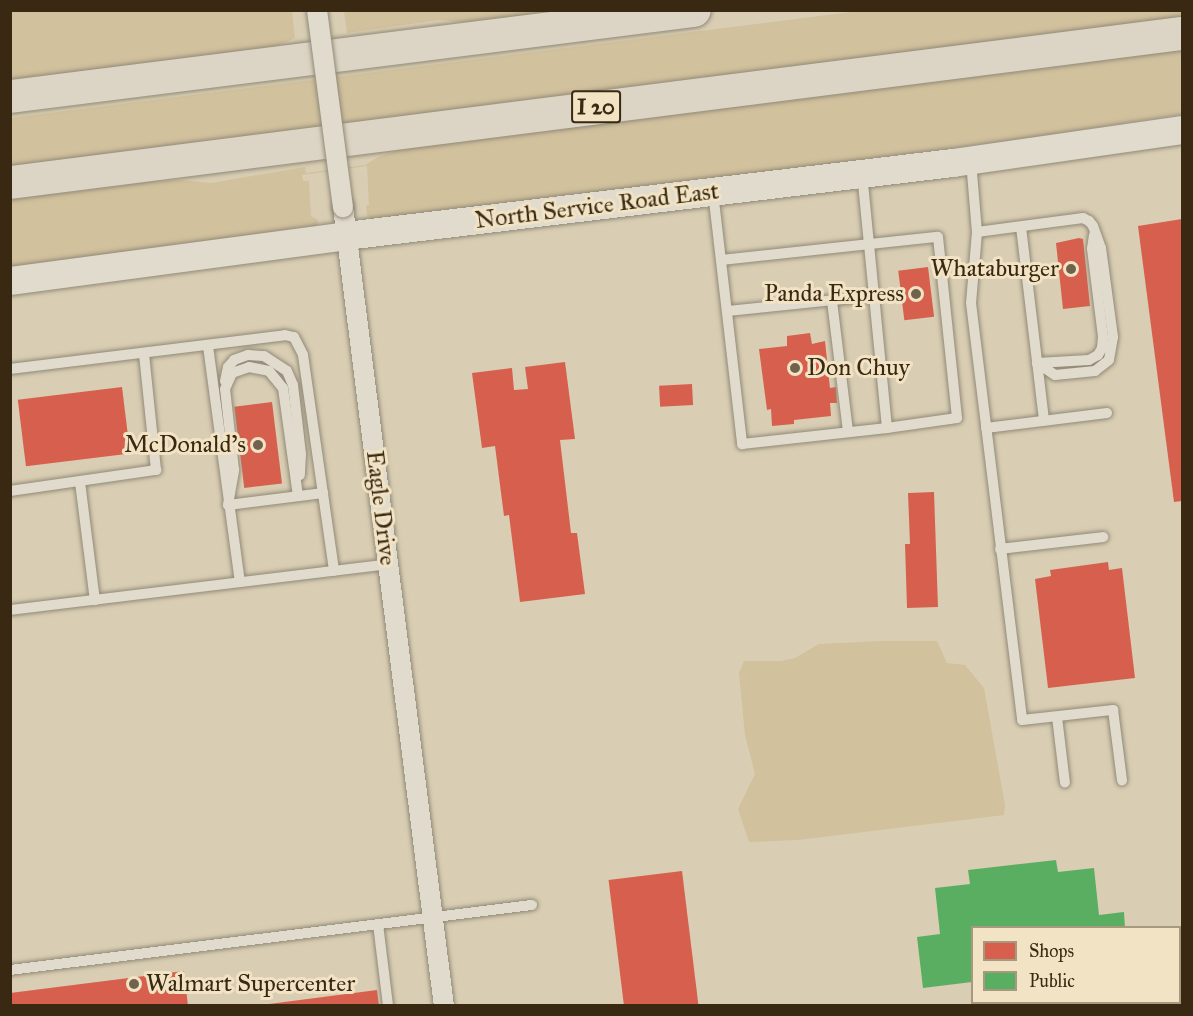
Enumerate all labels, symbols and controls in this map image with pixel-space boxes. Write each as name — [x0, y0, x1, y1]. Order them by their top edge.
road number: I 20 — [570, 88, 622, 126]
street label: North Service Road East — [473, 177, 721, 235]
place label: Whataburger — [930, 255, 1059, 283]
marker: Whataburger — [1064, 262, 1078, 276]
place label: Panda Express — [764, 280, 904, 308]
marker: Panda Express — [909, 287, 923, 301]
place label: Don Chuy — [807, 354, 910, 382]
marker: Don Chuy — [788, 361, 802, 375]
place label: McDonald's — [124, 431, 246, 459]
marker: McDonald's — [251, 438, 265, 452]
street label: Eagle Drive — [360, 449, 402, 567]
legend — [971, 926, 1181, 1004]
text: Shops — [1029, 940, 1074, 962]
place label: Walmart Supercenter — [146, 970, 355, 998]
text: Public — [1029, 970, 1075, 992]
marker: Walmart Supercenter — [127, 977, 141, 991]

